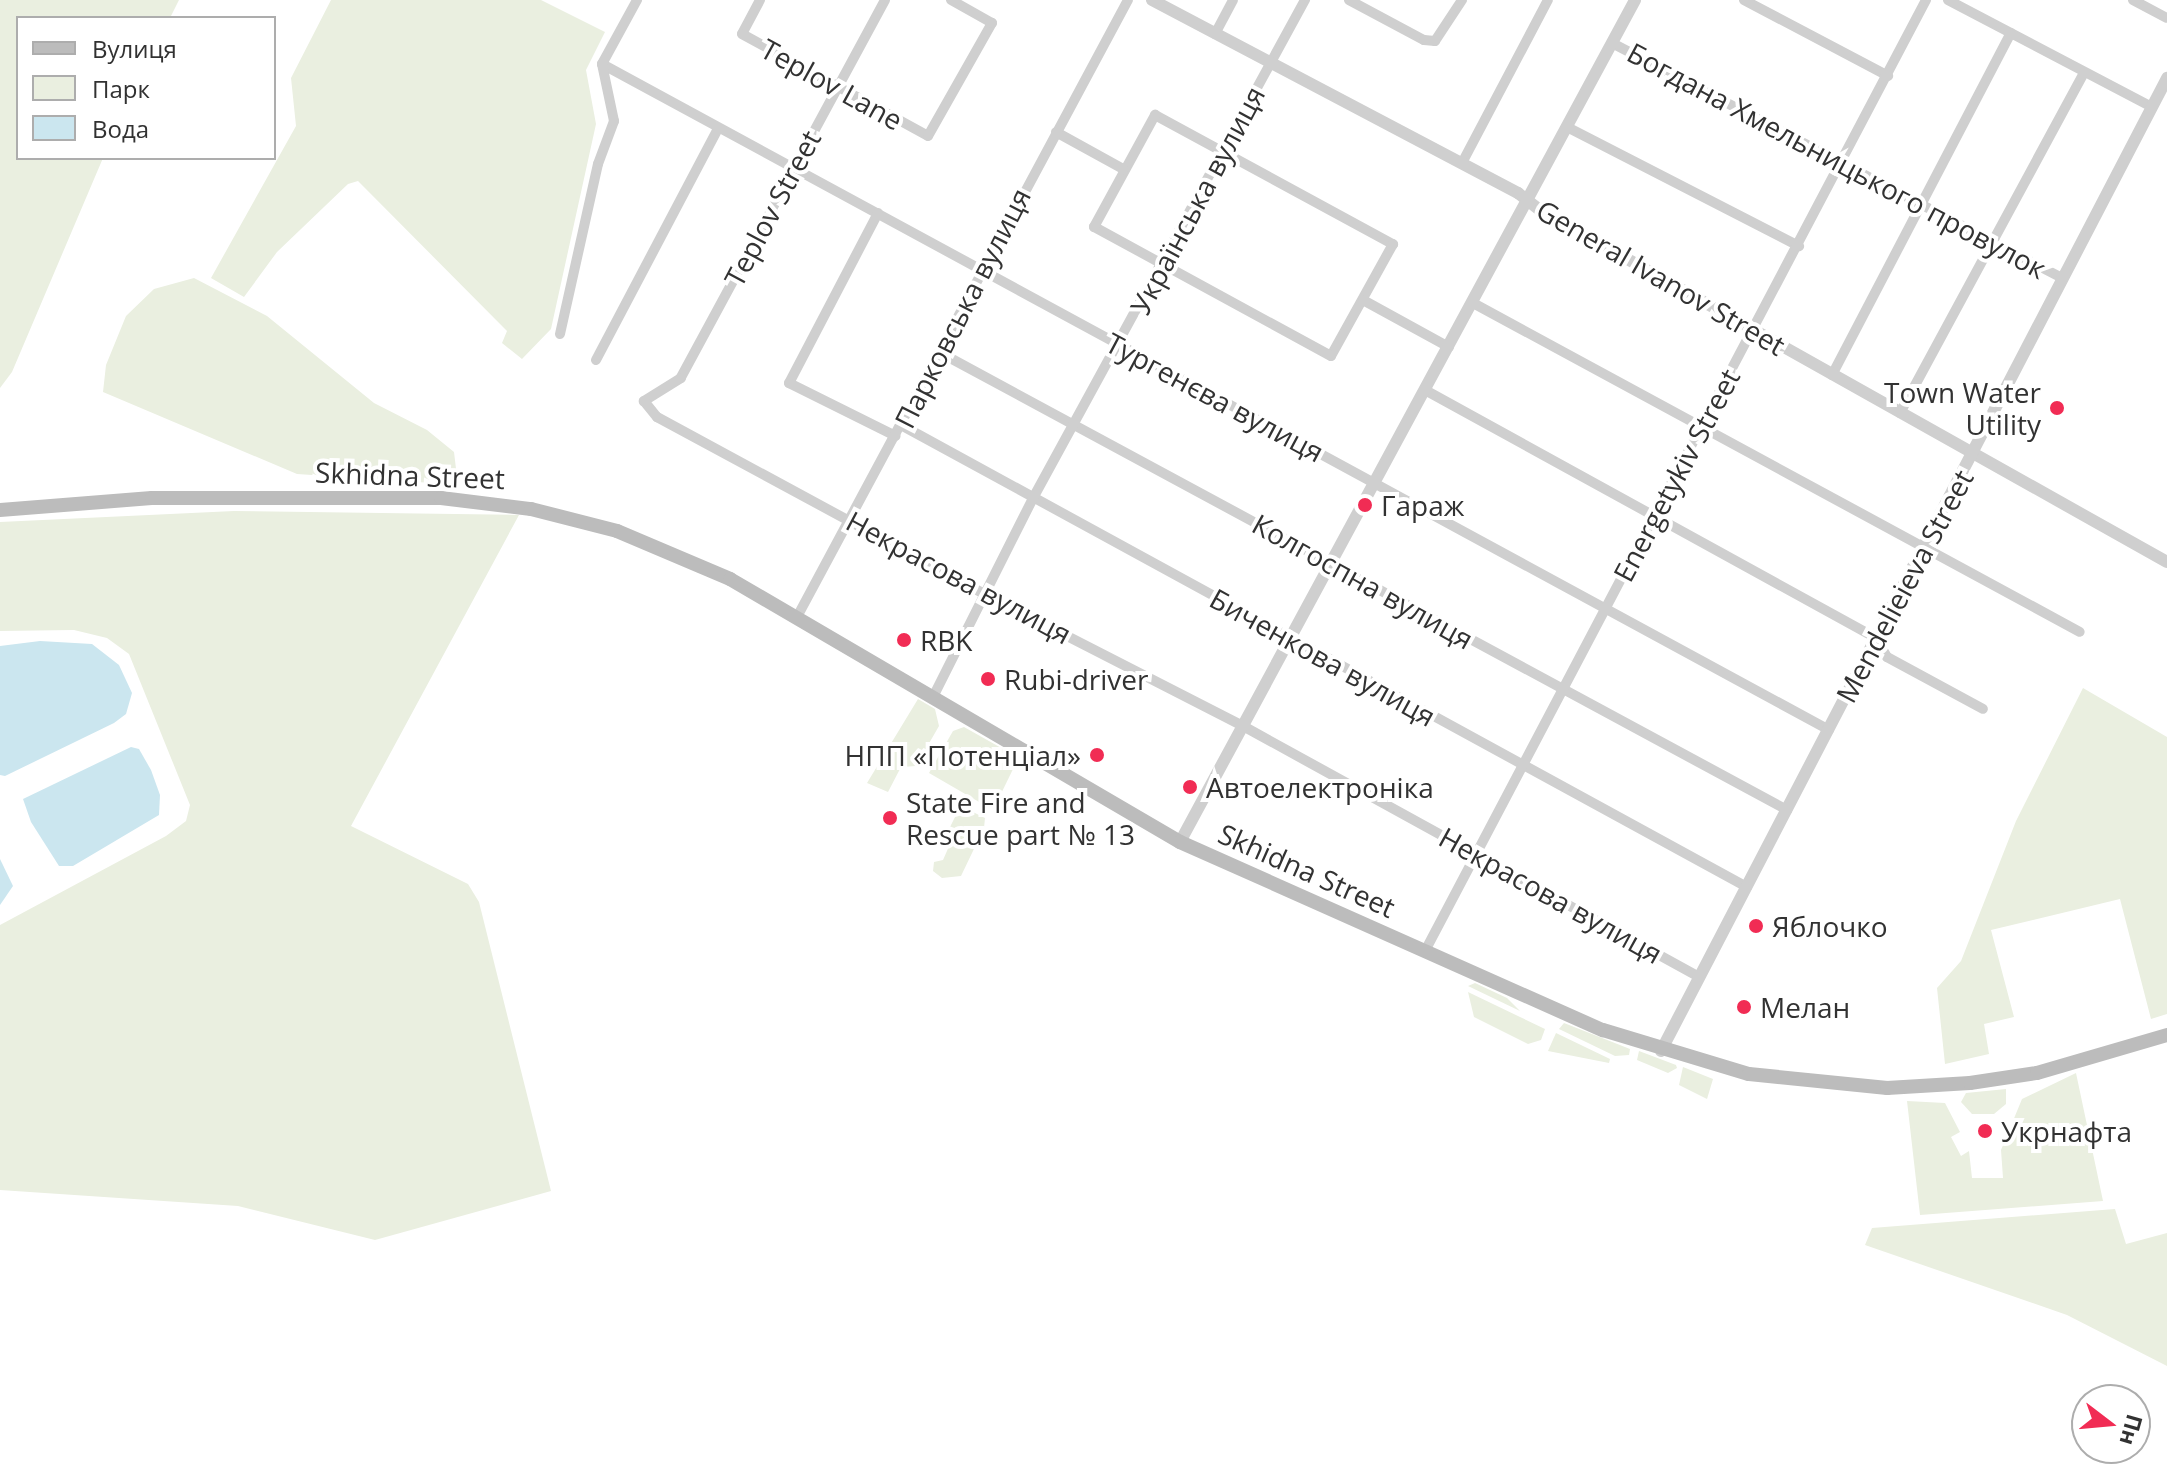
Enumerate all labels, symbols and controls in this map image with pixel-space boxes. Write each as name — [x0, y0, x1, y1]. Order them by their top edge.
legend — [16, 16, 276, 160]
street label: Teplov Lane — [755, 31, 909, 137]
text: Вулиця — [92, 32, 177, 65]
street label: Богдана Хмельницького провулок — [1622, 35, 2052, 285]
text: Парк — [92, 72, 150, 105]
street label: Українська вулиця — [1123, 80, 1271, 320]
text: Вода — [92, 112, 149, 145]
street label: Teplov Street — [717, 124, 827, 292]
street label: Парковська вулиця — [887, 182, 1037, 434]
street label: General Ivanov Street — [1531, 192, 1791, 362]
street label: Тургенєва вулиця — [1100, 325, 1330, 469]
street label: Energetykiv Street — [1606, 363, 1746, 587]
place label: Town Water Utility — [1884, 375, 2041, 441]
marker: Town Water Utility — [2048, 399, 2066, 417]
street label: Skhidna Street — [315, 455, 505, 495]
street label: Mendelieieva Street — [1828, 464, 1980, 708]
place label: Гараж — [1381, 488, 1464, 522]
marker: Гараж — [1356, 496, 1374, 514]
street label: Некрасова вулиця — [841, 504, 1077, 650]
street label: Колгоспна вулиця — [1247, 506, 1479, 656]
street label: Биченкова вулиця — [1204, 581, 1442, 733]
place label: RBK — [920, 623, 973, 657]
marker: RBK — [895, 631, 913, 649]
place label: Rubi-driver — [1004, 662, 1148, 696]
marker: Rubi-driver — [979, 670, 997, 688]
place label: НПП «Потенціал» — [845, 738, 1081, 772]
marker: НПП «Потенціал» — [1088, 746, 1106, 764]
place label: Автоелектроніка — [1206, 770, 1434, 804]
marker: Автоелектроніка — [1181, 778, 1199, 796]
place label: State Fire and Rescue part № 13 — [906, 785, 1135, 851]
marker: State Fire and Rescue part № 13 — [881, 809, 899, 827]
street label: Skhidna Street — [1214, 816, 1400, 924]
street label: Некрасова вулиця — [1434, 820, 1668, 970]
place label: Яблочко — [1772, 909, 1888, 943]
marker: Яблочко — [1747, 917, 1765, 935]
place label: Мелан — [1760, 990, 1850, 1024]
marker: Мелан — [1735, 998, 1753, 1016]
place label: Укрнафта — [2001, 1114, 2132, 1148]
marker: Укрнафта — [1976, 1122, 1994, 1140]
north arrow — [2071, 1384, 2151, 1464]
text: Пн — [2113, 1411, 2151, 1449]

